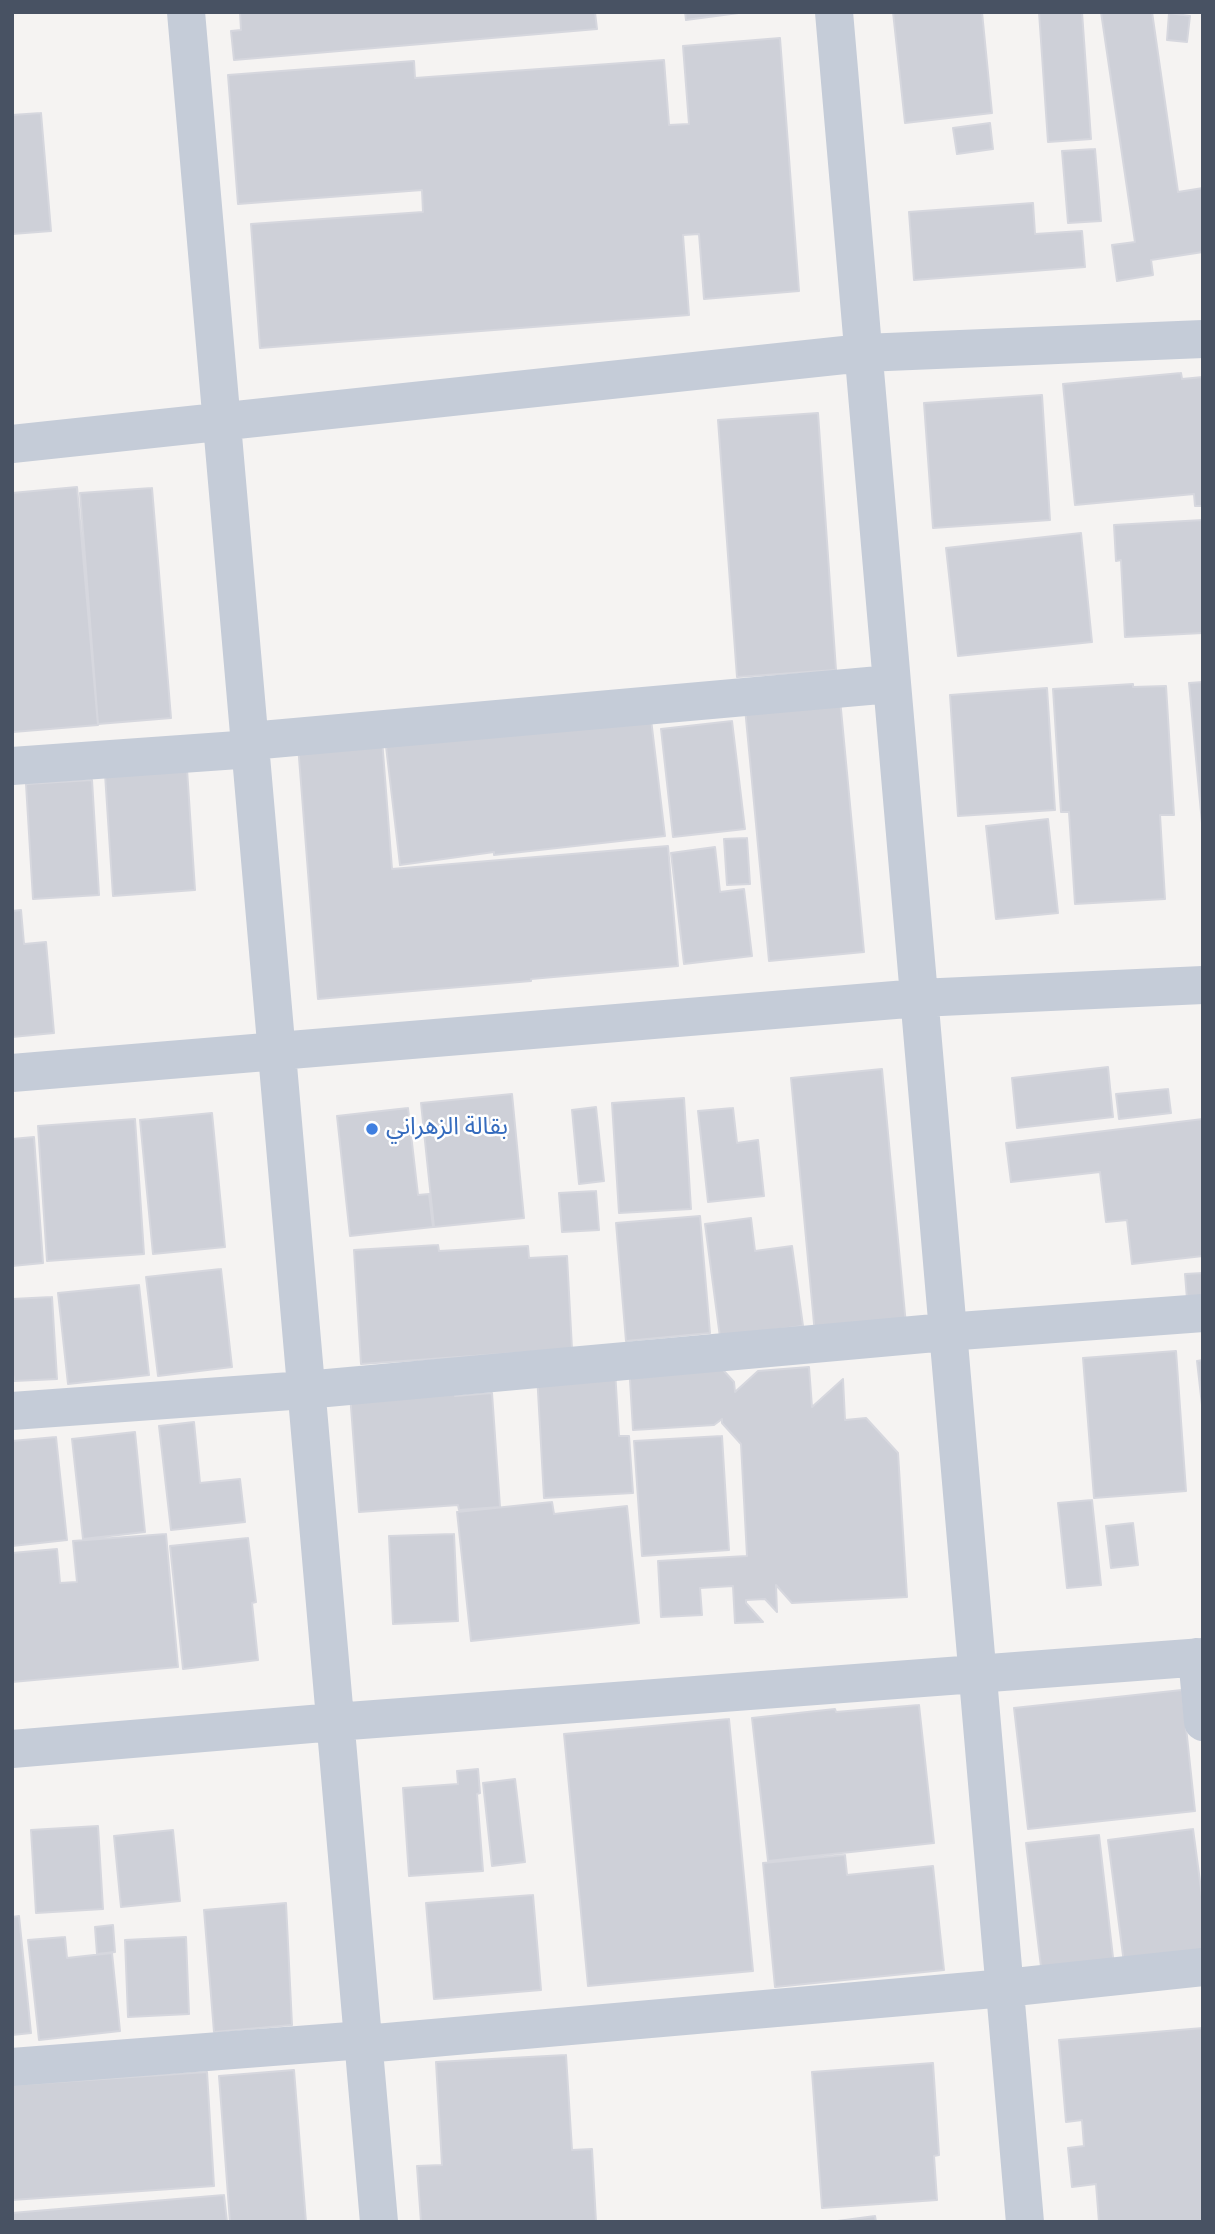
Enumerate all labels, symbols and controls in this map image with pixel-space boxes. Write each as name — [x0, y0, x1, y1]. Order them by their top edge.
place label: بقالة الزهراني — [386, 1115, 508, 1143]
marker: بقالة الزهراني — [364, 1121, 380, 1137]

